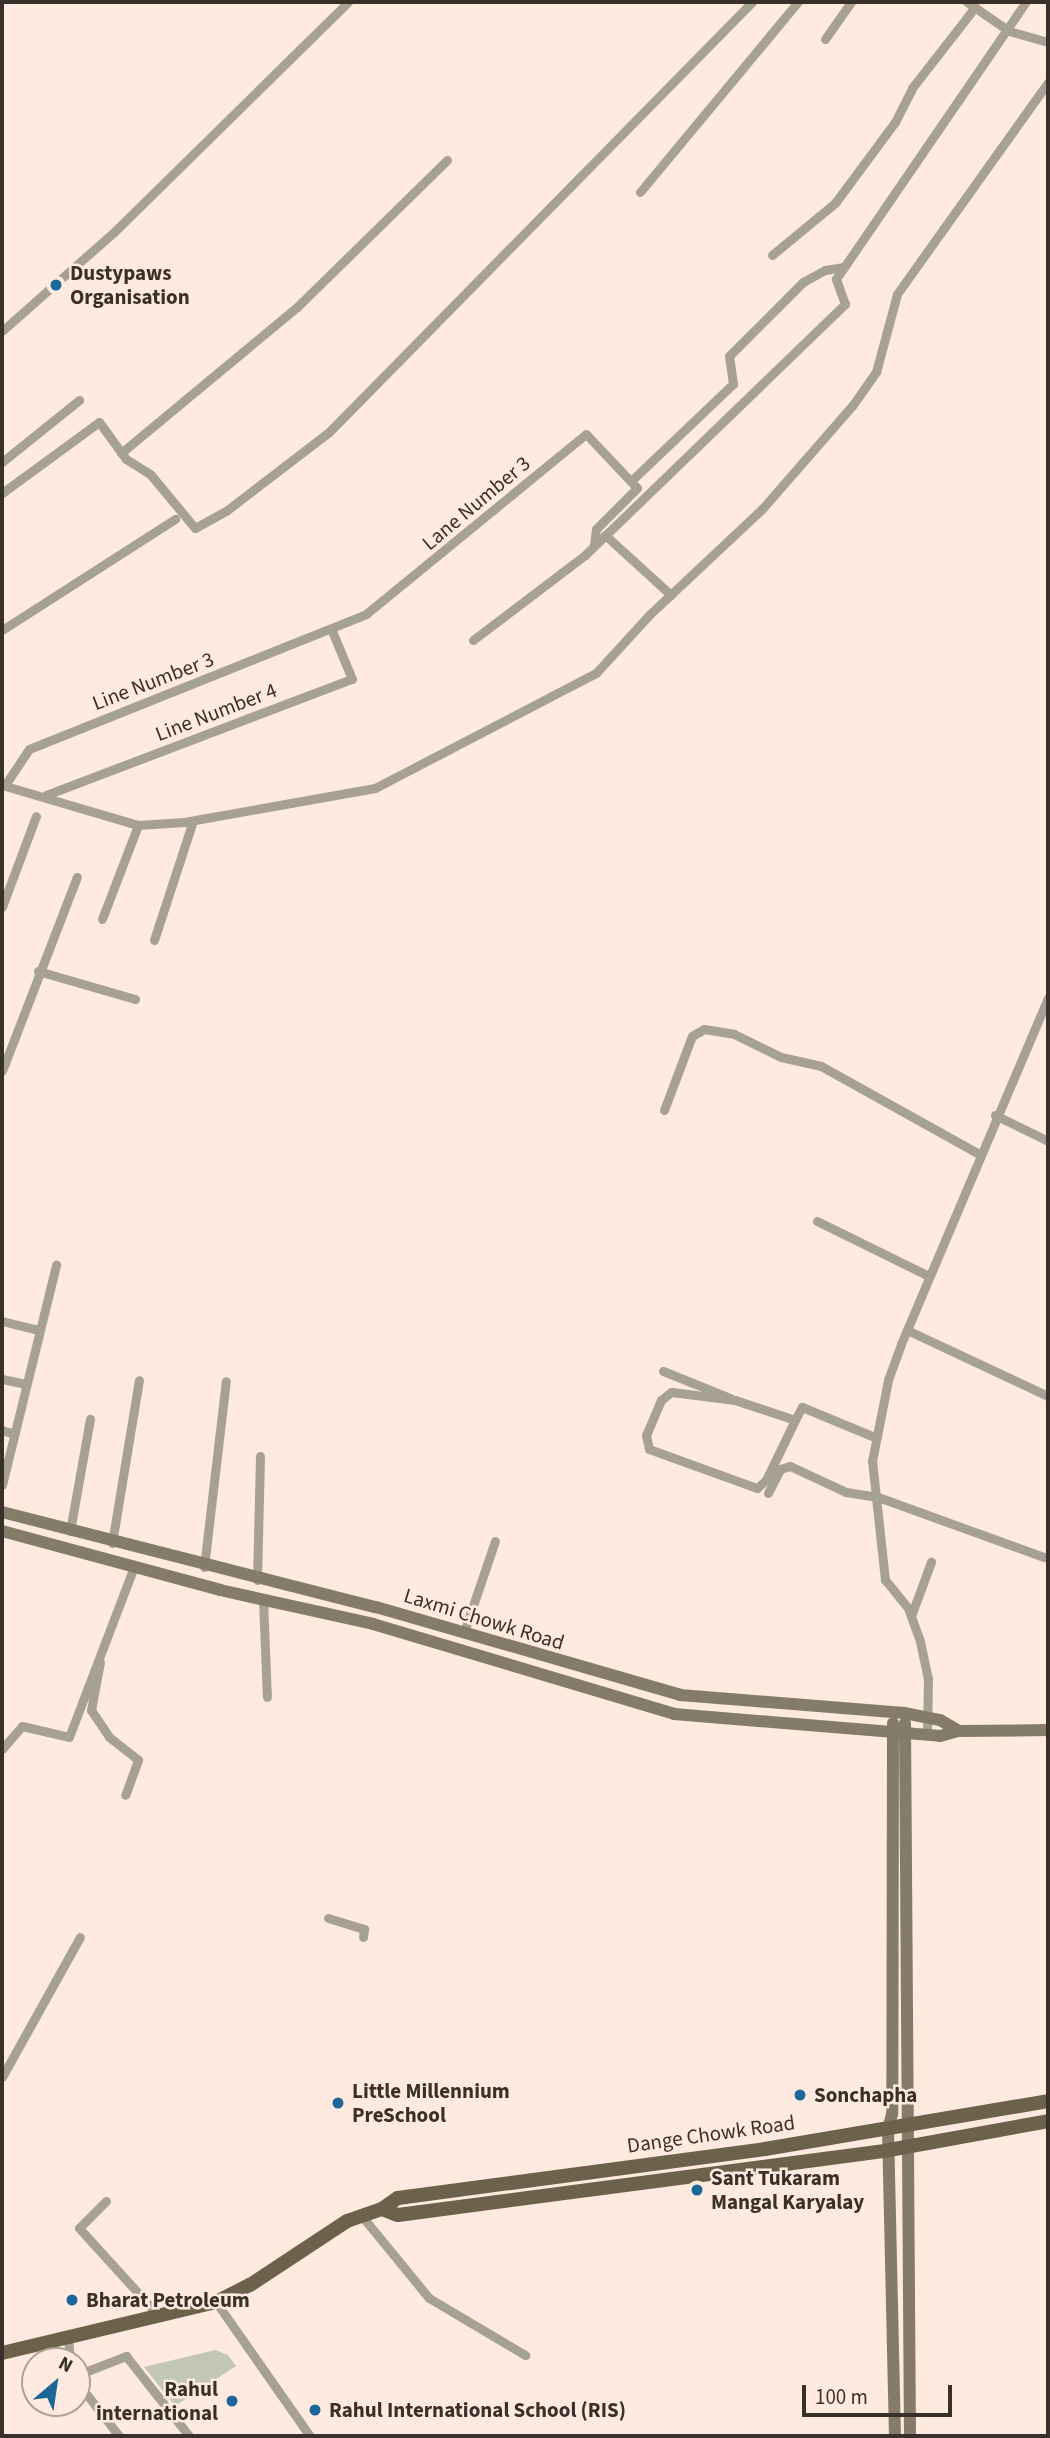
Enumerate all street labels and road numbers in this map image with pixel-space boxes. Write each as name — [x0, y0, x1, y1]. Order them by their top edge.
street label: Lane Number 3 — [417, 451, 535, 555]
street label: Line Number 3 — [89, 646, 217, 716]
street label: Line Number 4 — [152, 677, 280, 747]
street label: Laxmi Chowk Road — [401, 1583, 567, 1655]
street label: Dange Chowk Road — [625, 2110, 797, 2158]

